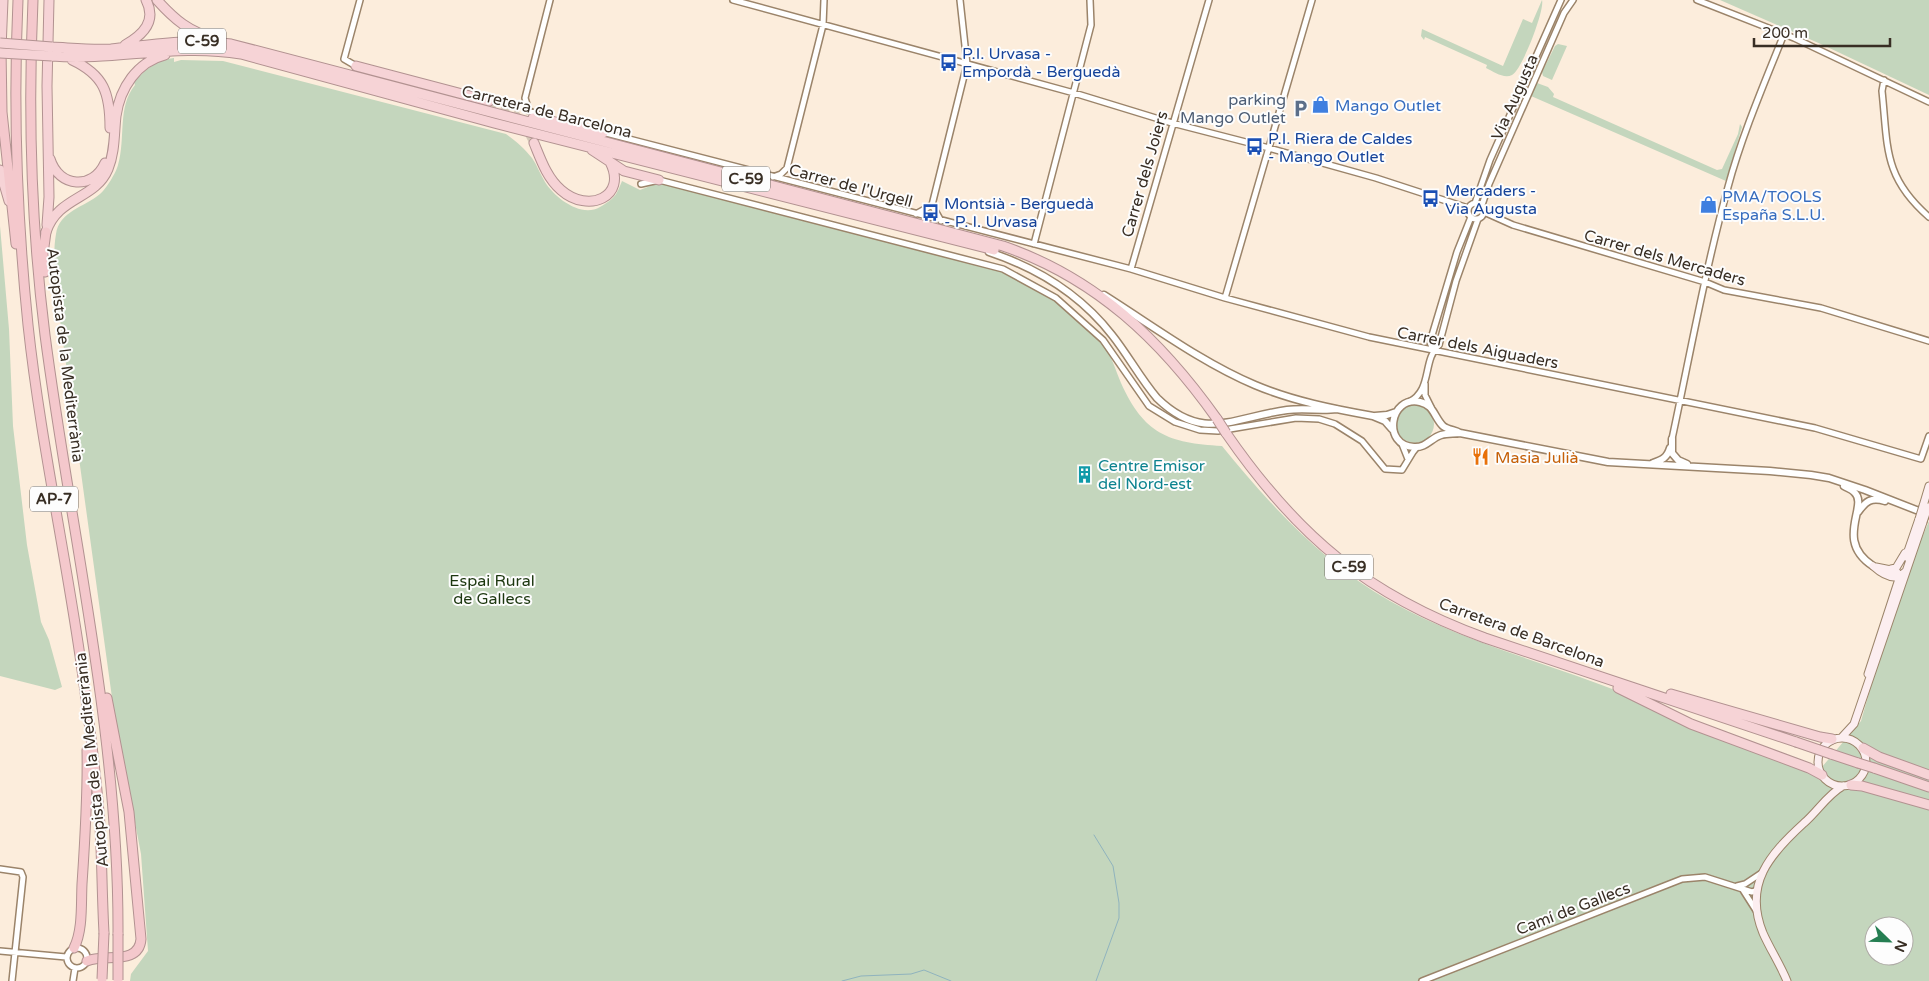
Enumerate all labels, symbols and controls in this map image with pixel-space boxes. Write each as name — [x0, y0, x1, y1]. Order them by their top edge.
scale bar — [1754, 15, 1890, 47]
text: 200 m — [1762, 24, 1808, 42]
road number: C-59 — [178, 28, 226, 54]
place label: P.I. Urvasa - Empordà - Berguedà — [962, 44, 1120, 82]
street label: Via Augusta — [1487, 51, 1543, 144]
bus stop icon: P.I. Urvasa - Empordà - Berguedà — [938, 52, 958, 72]
street label: Carretera de Barcelona — [460, 81, 634, 143]
place label: parking Mango Outlet — [1180, 90, 1286, 128]
shop icon: Mango Outlet — [1311, 95, 1331, 115]
place label: Mango Outlet — [1335, 96, 1441, 116]
parking icon: parking Mango Outlet — [1290, 98, 1310, 118]
street label: Carrer dels Joiers — [1117, 109, 1173, 240]
place label: P.I. Riera de Caldes - Mango Outlet — [1268, 129, 1413, 167]
bus stop icon: P.I. Riera de Caldes - Mango Outlet — [1244, 137, 1264, 157]
street label: Carrer de l'Urgell — [787, 160, 915, 212]
road number: C-59 — [722, 166, 770, 192]
place label: Mercaders - Via Augusta — [1445, 181, 1537, 219]
place label: PMA/TOOLS España S.L.U. — [1722, 187, 1825, 225]
bus stop icon: Mercaders - Via Augusta — [1421, 189, 1441, 209]
place label: Montsià - Berguedà - P. I. Urvasa — [944, 194, 1094, 232]
shop icon: PMA/TOOLS España S.L.U. — [1698, 195, 1718, 215]
bus stop icon: Montsià - Berguedà - P. I. Urvasa — [920, 202, 940, 222]
street label: Carrer dels Mercaders — [1582, 225, 1748, 291]
street label: Autopista de la Mediterrània — [42, 247, 88, 464]
street label: Carrer dels Aiguaders — [1395, 323, 1560, 373]
restaurant icon: Masia Julià — [1471, 447, 1491, 467]
place label: Masia Julià — [1495, 448, 1578, 468]
place label: Centre Emisor del Nord-est — [1098, 456, 1206, 494]
building icon: Centre Emisor del Nord-est — [1074, 464, 1094, 484]
road number: AP-7 — [30, 486, 78, 512]
road number: C-59 — [1325, 554, 1373, 580]
park label: Espai Rural de Gallecs — [449, 571, 535, 609]
street label: Carretera de Barcelona — [1436, 594, 1607, 672]
street label: Autopista de la Mediterrània — [71, 651, 113, 868]
street label: Camí de Gallecs — [1513, 878, 1633, 940]
north arrow — [1864, 916, 1914, 966]
text: N — [1890, 937, 1911, 954]

